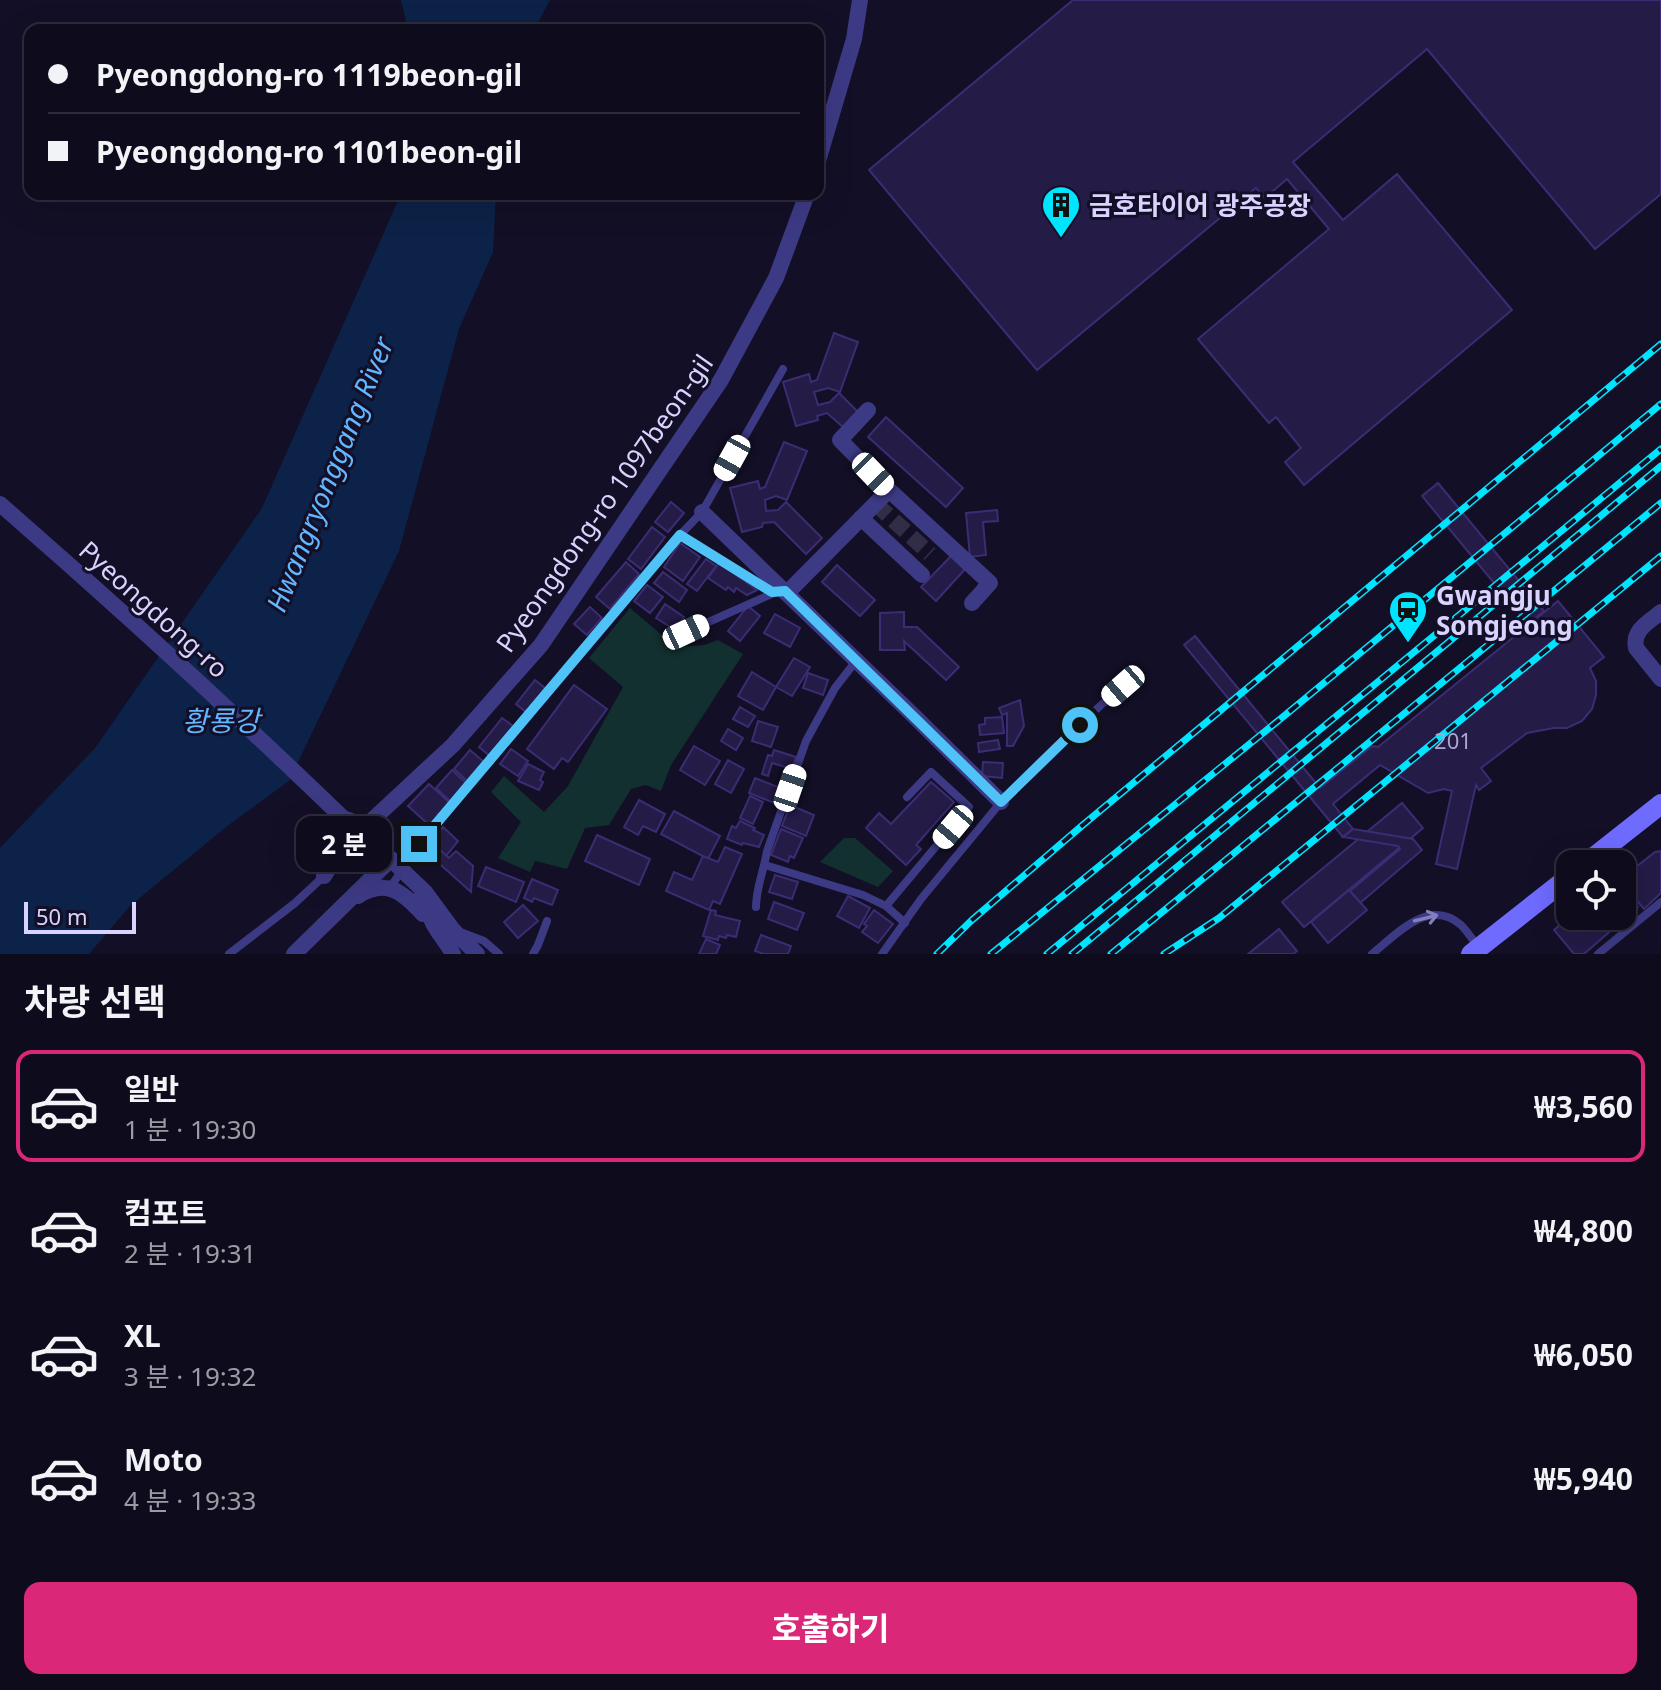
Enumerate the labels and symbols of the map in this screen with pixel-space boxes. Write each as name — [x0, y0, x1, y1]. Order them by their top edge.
building icon: 금호타이어 광주공장 — [1040, 184, 1082, 239]
place label: 금호타이어 광주공장 — [1089, 187, 1311, 223]
water label: Hwangryonggang River — [256, 329, 402, 617]
street label: Pyeongdong-ro 1097beon-gil — [487, 347, 721, 659]
car — [710, 431, 754, 485]
car — [848, 448, 898, 500]
street label: Pyeongdong-ro — [72, 532, 236, 686]
place label: Gwangju Songjeong — [1436, 577, 1573, 643]
station icon: Gwangju Songjeong — [1387, 589, 1429, 644]
car — [659, 611, 713, 653]
car — [1097, 661, 1149, 711]
water label: 황룡강 — [182, 701, 263, 739]
route start — [1062, 707, 1098, 743]
house number: 201 — [1434, 725, 1472, 755]
car — [771, 761, 809, 815]
car — [928, 801, 978, 853]
callout: 2 분 — [295, 816, 391, 872]
route end — [401, 826, 437, 862]
scale bar — [24, 898, 136, 934]
one-way arrow — [1413, 910, 1439, 925]

